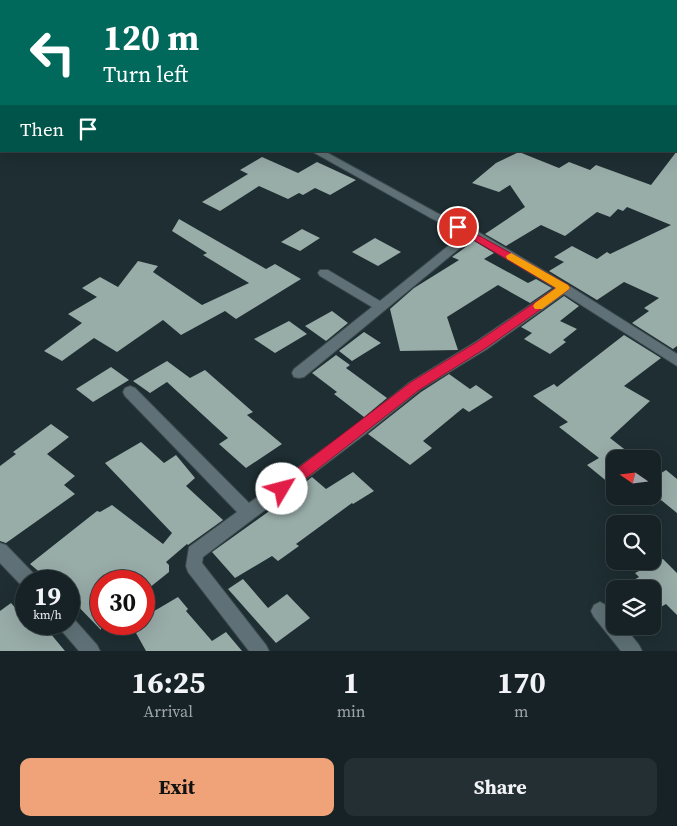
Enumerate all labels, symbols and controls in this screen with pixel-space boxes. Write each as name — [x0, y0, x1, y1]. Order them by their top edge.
text: 120 m — [103, 14, 199, 62]
icon: left — [20, 20, 85, 85]
text: Turn left — [103, 59, 188, 89]
icon: arrive — [74, 115, 102, 143]
text: Then — [20, 116, 64, 142]
pin — [437, 206, 479, 248]
icon: arrive — [444, 213, 472, 241]
north arrow — [606, 450, 661, 505]
map controls — [606, 450, 661, 635]
position arrow — [255, 462, 307, 514]
button: search — [606, 515, 661, 570]
speed limit sign: 30 — [90, 570, 155, 635]
text: 19 — [34, 579, 61, 613]
button: layers — [606, 580, 661, 635]
text: km/h — [33, 607, 62, 623]
text: 16:25 — [131, 662, 205, 703]
text: 1 — [343, 662, 359, 703]
text: 170 — [497, 662, 546, 703]
text: Arrival — [144, 700, 193, 722]
text: min — [337, 700, 366, 722]
text: m — [514, 700, 528, 722]
button: Exit — [20, 758, 334, 816]
button: Share — [344, 758, 657, 816]

